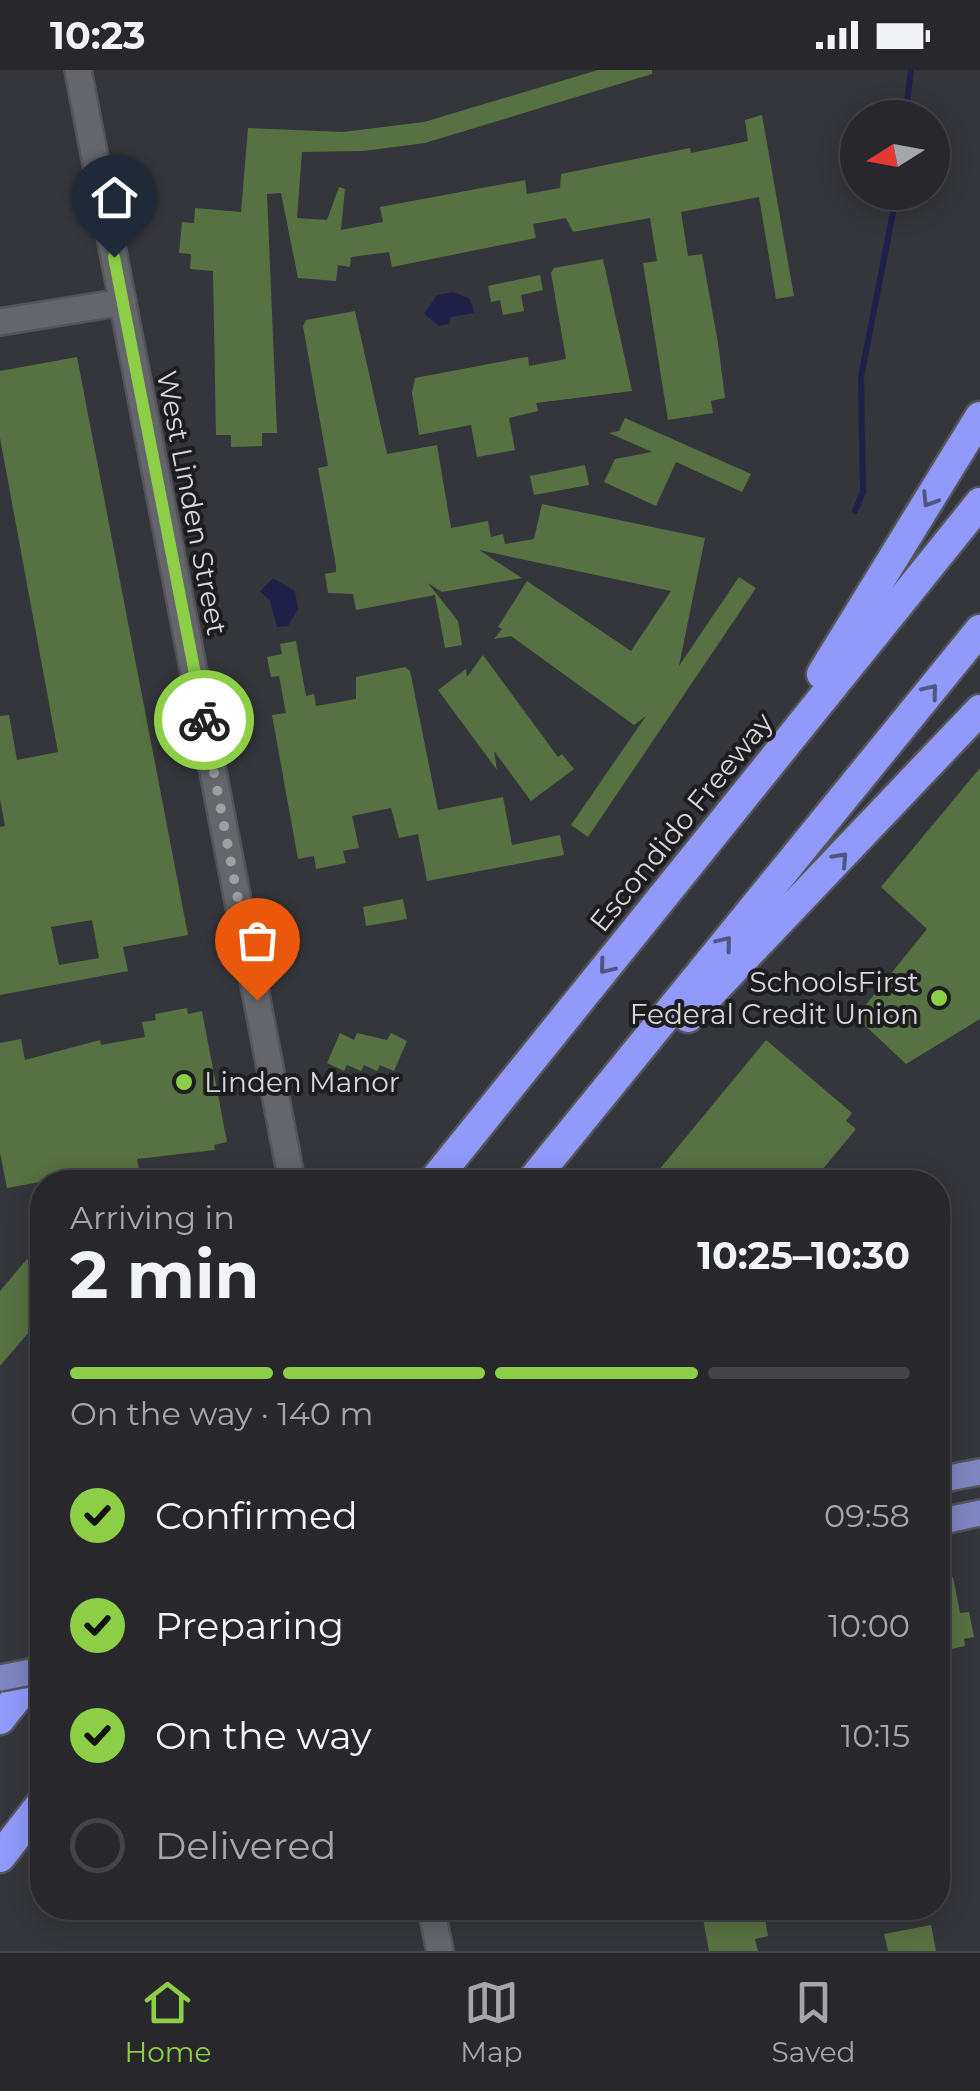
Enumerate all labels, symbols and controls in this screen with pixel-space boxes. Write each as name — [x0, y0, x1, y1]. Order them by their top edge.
text: 10:23 — [50, 12, 146, 59]
north arrow — [840, 100, 950, 210]
map controls — [840, 100, 950, 210]
pin — [72, 155, 157, 258]
icon: home — [87, 170, 142, 225]
street label: West Linden Street — [150, 368, 234, 638]
one-way arrow — [922, 489, 941, 507]
courier — [154, 670, 254, 770]
one-way arrow — [919, 685, 937, 703]
icon: bike — [177, 693, 232, 748]
street label: Escondido Freeway — [582, 705, 780, 938]
one-way arrow — [829, 852, 847, 871]
pin — [215, 898, 300, 1001]
icon: bag — [230, 913, 285, 968]
one-way arrow — [713, 937, 731, 955]
one-way arrow — [600, 956, 618, 974]
place label: SchoolsFirst Federal Credit Union — [630, 965, 919, 1031]
marker: SchoolsFirst Federal Credit Union — [928, 987, 950, 1009]
place label: Linden Manor — [204, 1065, 400, 1099]
marker: Linden Manor — [173, 1071, 195, 1093]
text: Arriving in — [70, 1198, 235, 1237]
text: 10:25–10:30 — [697, 1232, 910, 1279]
text: 2 min — [70, 1235, 259, 1314]
text: On the way · 140 m — [70, 1394, 373, 1433]
icon: check — [70, 1488, 125, 1543]
text: Confirmed — [155, 1492, 358, 1539]
text: 09:58 — [824, 1496, 910, 1535]
icon: check — [70, 1598, 125, 1653]
text: Preparing — [155, 1602, 344, 1649]
text: 10:00 — [828, 1606, 910, 1645]
icon: check — [70, 1708, 125, 1763]
text: On the way — [155, 1712, 372, 1759]
text: 10:15 — [841, 1716, 910, 1755]
text: Delivered — [155, 1822, 336, 1869]
tab: Home — [124, 1975, 211, 2069]
tab: Map — [460, 1975, 523, 2069]
tab: Saved — [771, 1975, 856, 2069]

